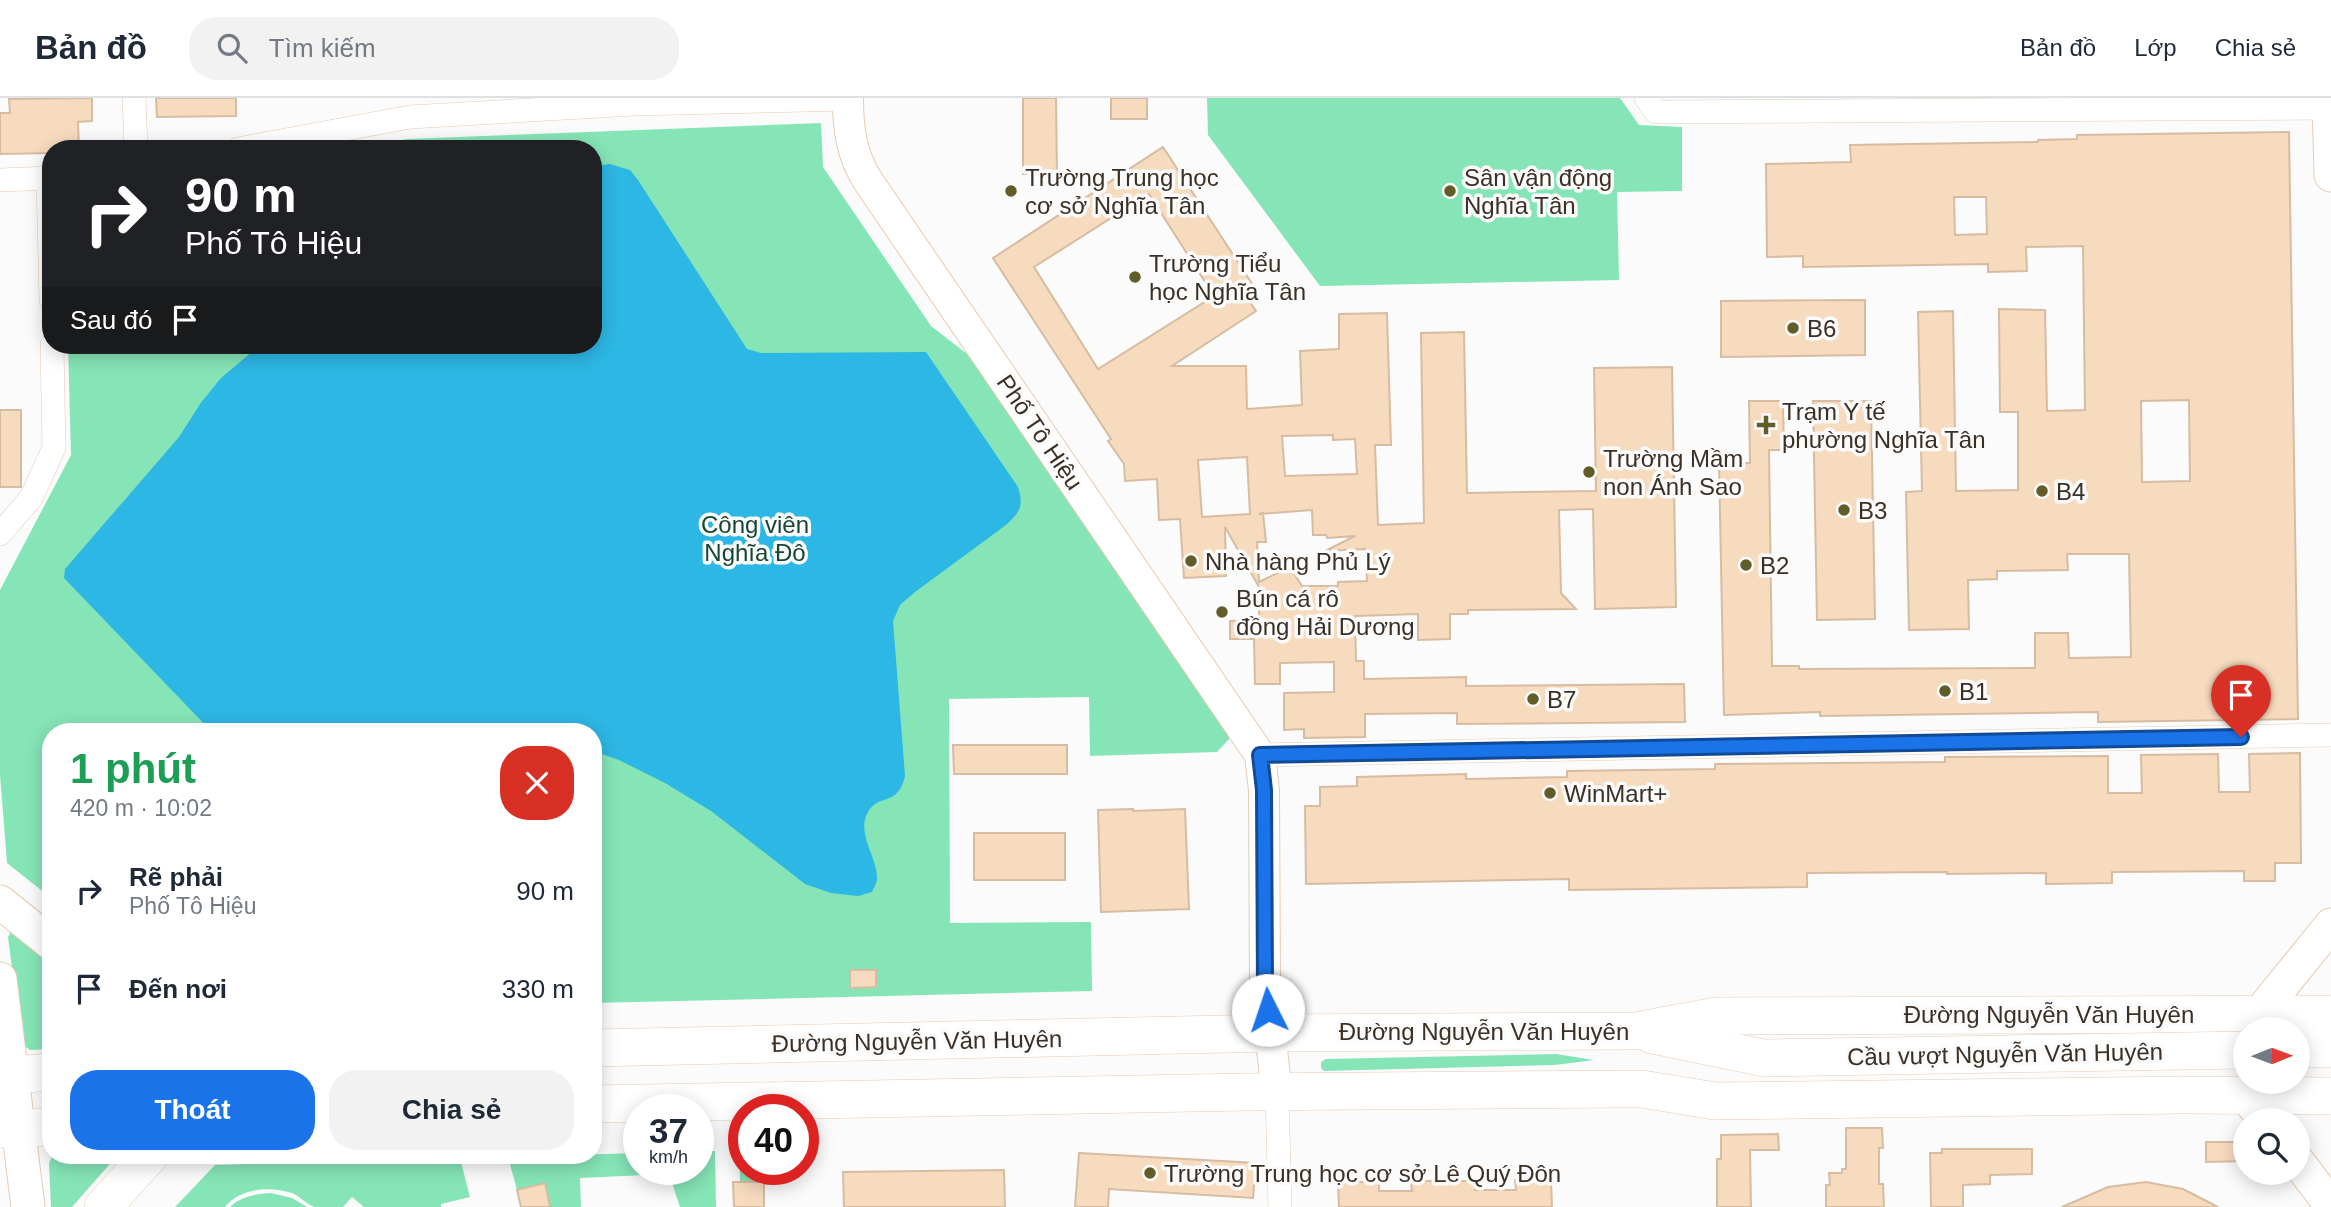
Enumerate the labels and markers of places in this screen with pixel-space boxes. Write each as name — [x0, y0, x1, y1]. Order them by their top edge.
place label: Trường Trung học cơ sở Nghĩa Tân — [1025, 164, 1219, 219]
place label: Sân vận động Nghĩa Tân — [1464, 164, 1612, 219]
marker: Trường Trung học cơ sở Nghĩa Tân — [1003, 183, 1019, 199]
marker: Sân vận động Nghĩa Tân — [1442, 183, 1458, 199]
place label: Trường Tiểu học Nghĩa Tân — [1149, 250, 1306, 305]
marker: Trường Tiểu học Nghĩa Tân — [1127, 269, 1143, 285]
place label: B6 — [1807, 315, 1836, 342]
marker: B6 — [1785, 320, 1801, 336]
place label: Trạm Y tế phường Nghĩa Tân — [1782, 398, 1986, 453]
marker: Trạm Y tế phường Nghĩa Tân — [1756, 415, 1776, 435]
place label: Trường Mầm non Ánh Sao — [1603, 445, 1743, 500]
marker: Trường Mầm non Ánh Sao — [1581, 464, 1597, 480]
place label: B4 — [2056, 478, 2085, 505]
marker: B4 — [2034, 483, 2050, 499]
place label: B3 — [1858, 497, 1887, 524]
marker: B3 — [1836, 502, 1852, 518]
place label: Nhà hàng Phủ Lý — [1205, 548, 1390, 575]
place label: B2 — [1760, 552, 1789, 579]
marker: Nhà hàng Phủ Lý — [1183, 553, 1199, 569]
marker: B2 — [1738, 557, 1754, 573]
place label: Bún cá rô đồng Hải Dương — [1236, 585, 1415, 640]
marker: Bún cá rô đồng Hải Dương — [1214, 604, 1230, 620]
pin — [2211, 665, 2271, 737]
place label: B1 — [1959, 678, 1988, 705]
marker: B1 — [1937, 683, 1953, 699]
place label: B7 — [1547, 686, 1576, 713]
marker: B7 — [1525, 691, 1541, 707]
place label: WinMart+ — [1564, 780, 1667, 807]
marker: WinMart+ — [1542, 785, 1558, 801]
place label: Trường Trung học cơ sở Lê Quý Đôn — [1164, 1160, 1561, 1187]
marker: Trường Trung học cơ sở Lê Quý Đôn — [1142, 1165, 1158, 1181]

